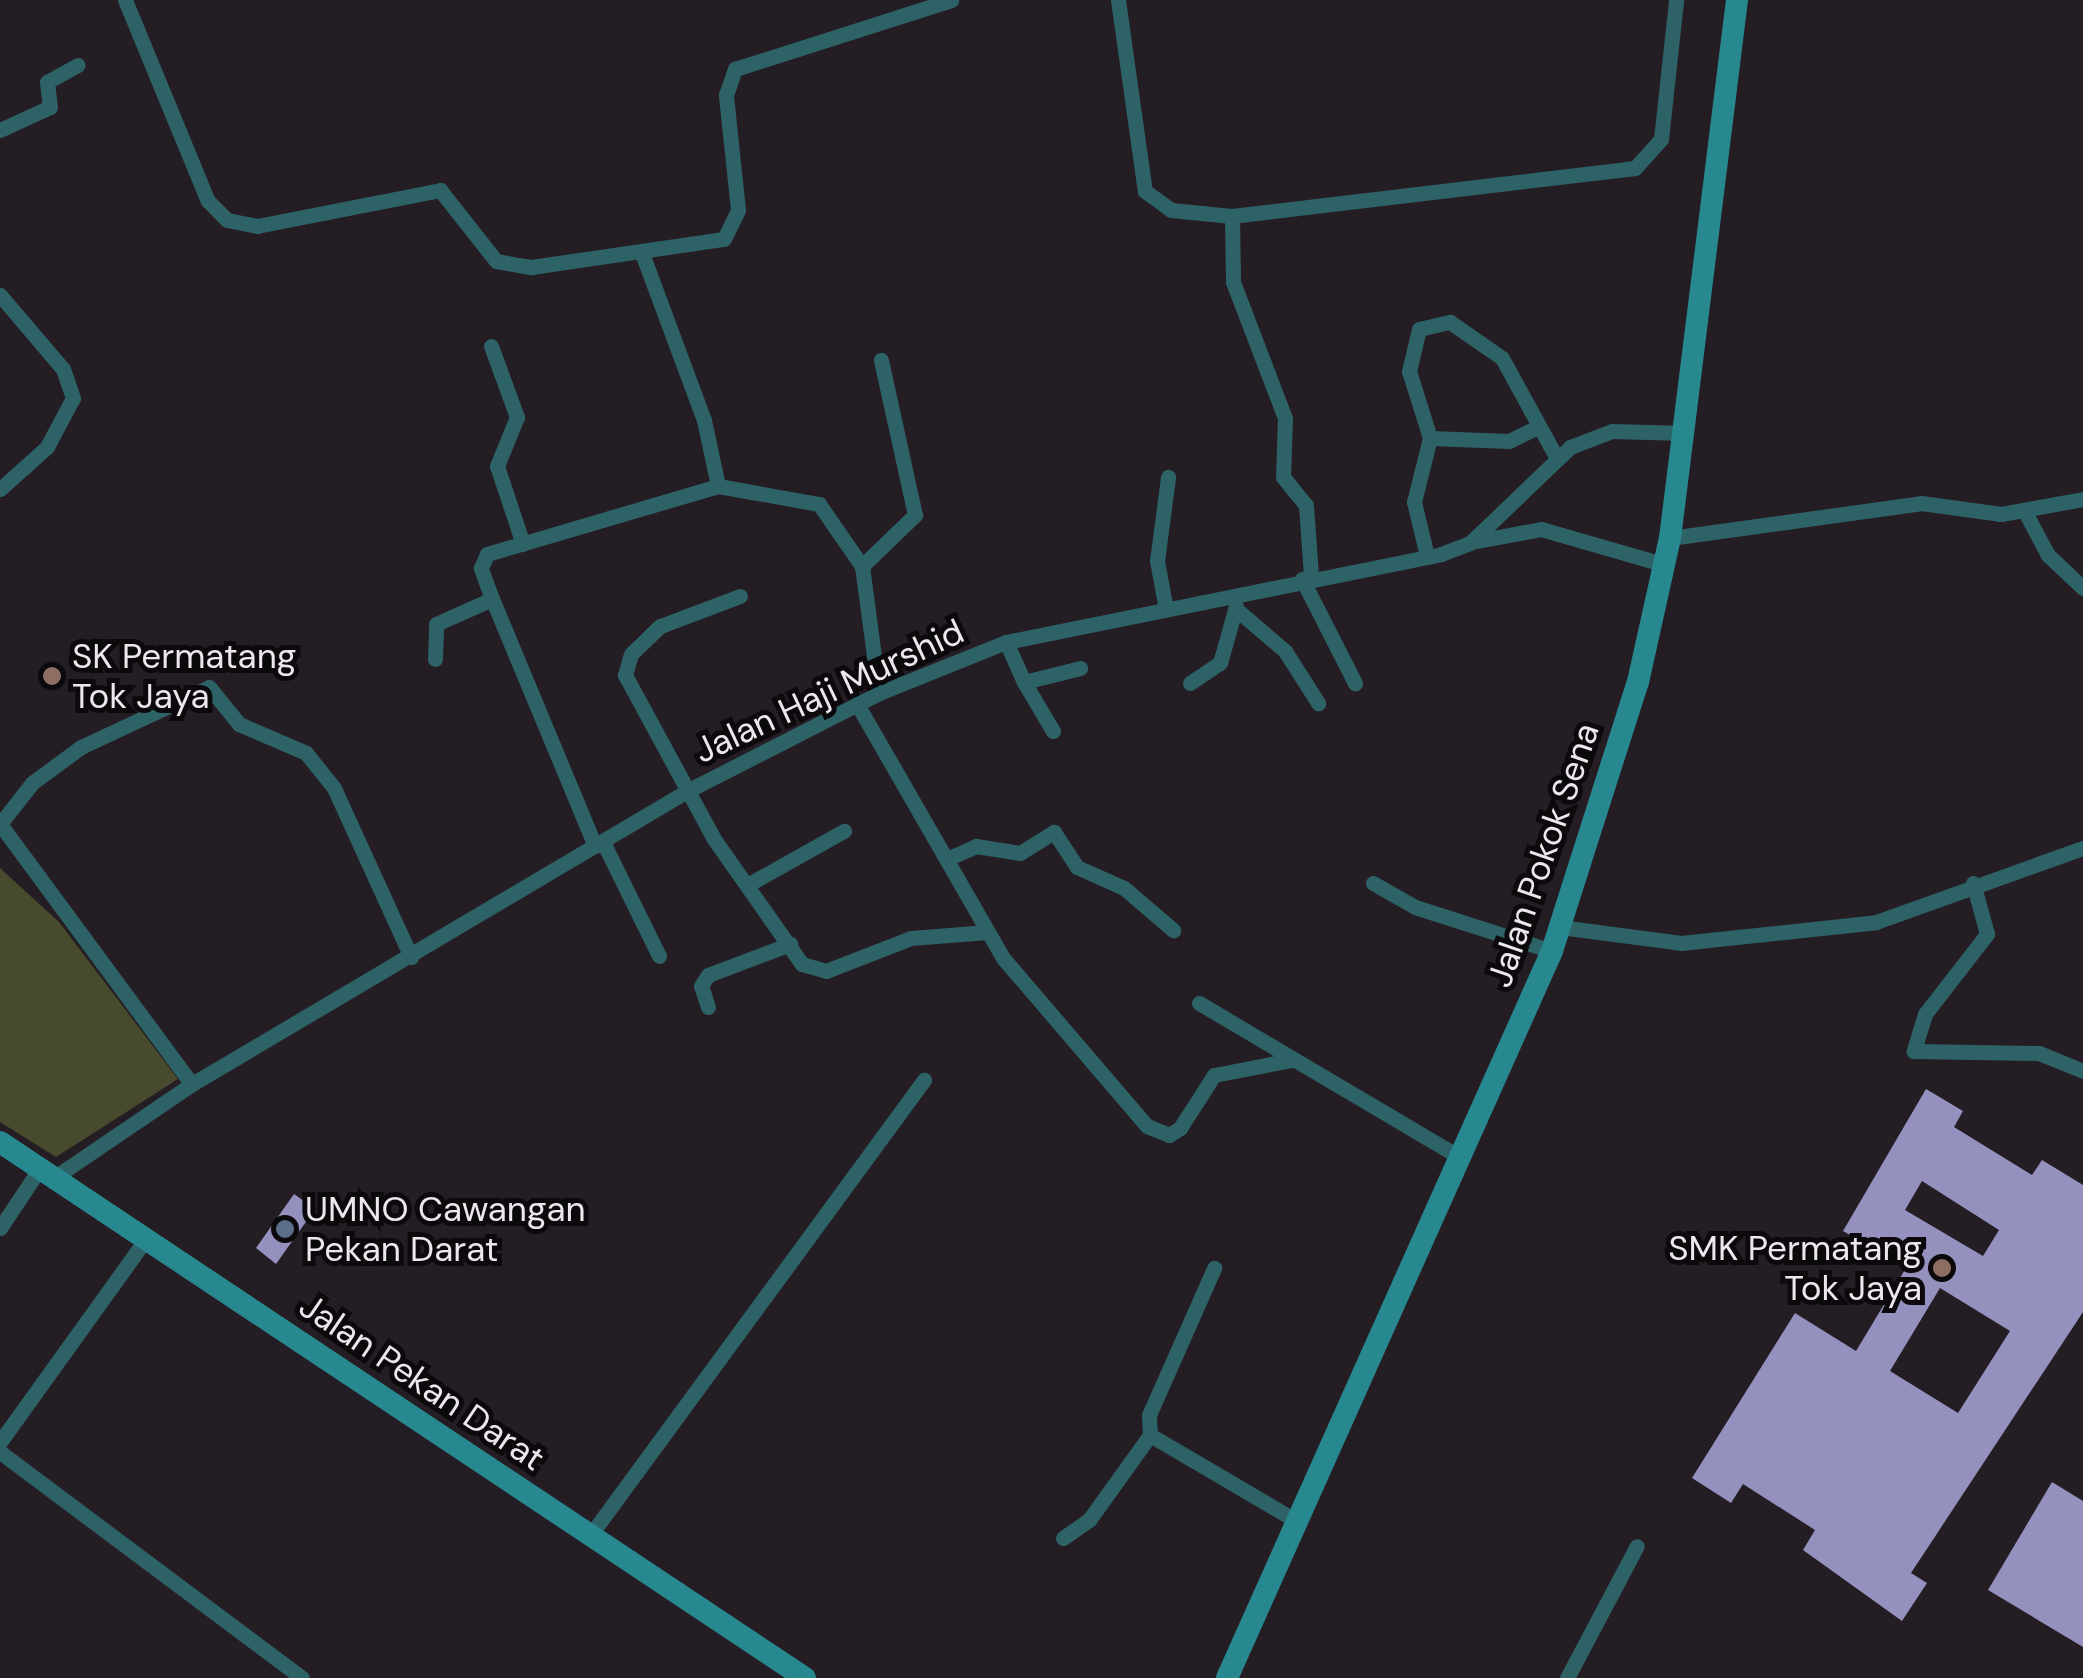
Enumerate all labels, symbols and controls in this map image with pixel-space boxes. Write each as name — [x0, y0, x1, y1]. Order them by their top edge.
street label: Jalan Haji Murshid — [688, 610, 970, 772]
place label: SK Permatang Tok Jaya — [72, 635, 296, 717]
marker: SK Permatang Tok Jaya — [41, 665, 63, 687]
street label: Jalan Pokok Sena — [1478, 718, 1608, 992]
place label: UMNO Cawangan Pekan Darat — [305, 1188, 586, 1270]
marker: UMNO Cawangan Pekan Darat — [274, 1218, 296, 1240]
place label: SMK Permatang Tok Jaya — [1668, 1227, 1922, 1309]
marker: SMK Permatang Tok Jaya — [1931, 1257, 1953, 1279]
street label: Jalan Pekan Darat — [292, 1285, 552, 1479]

